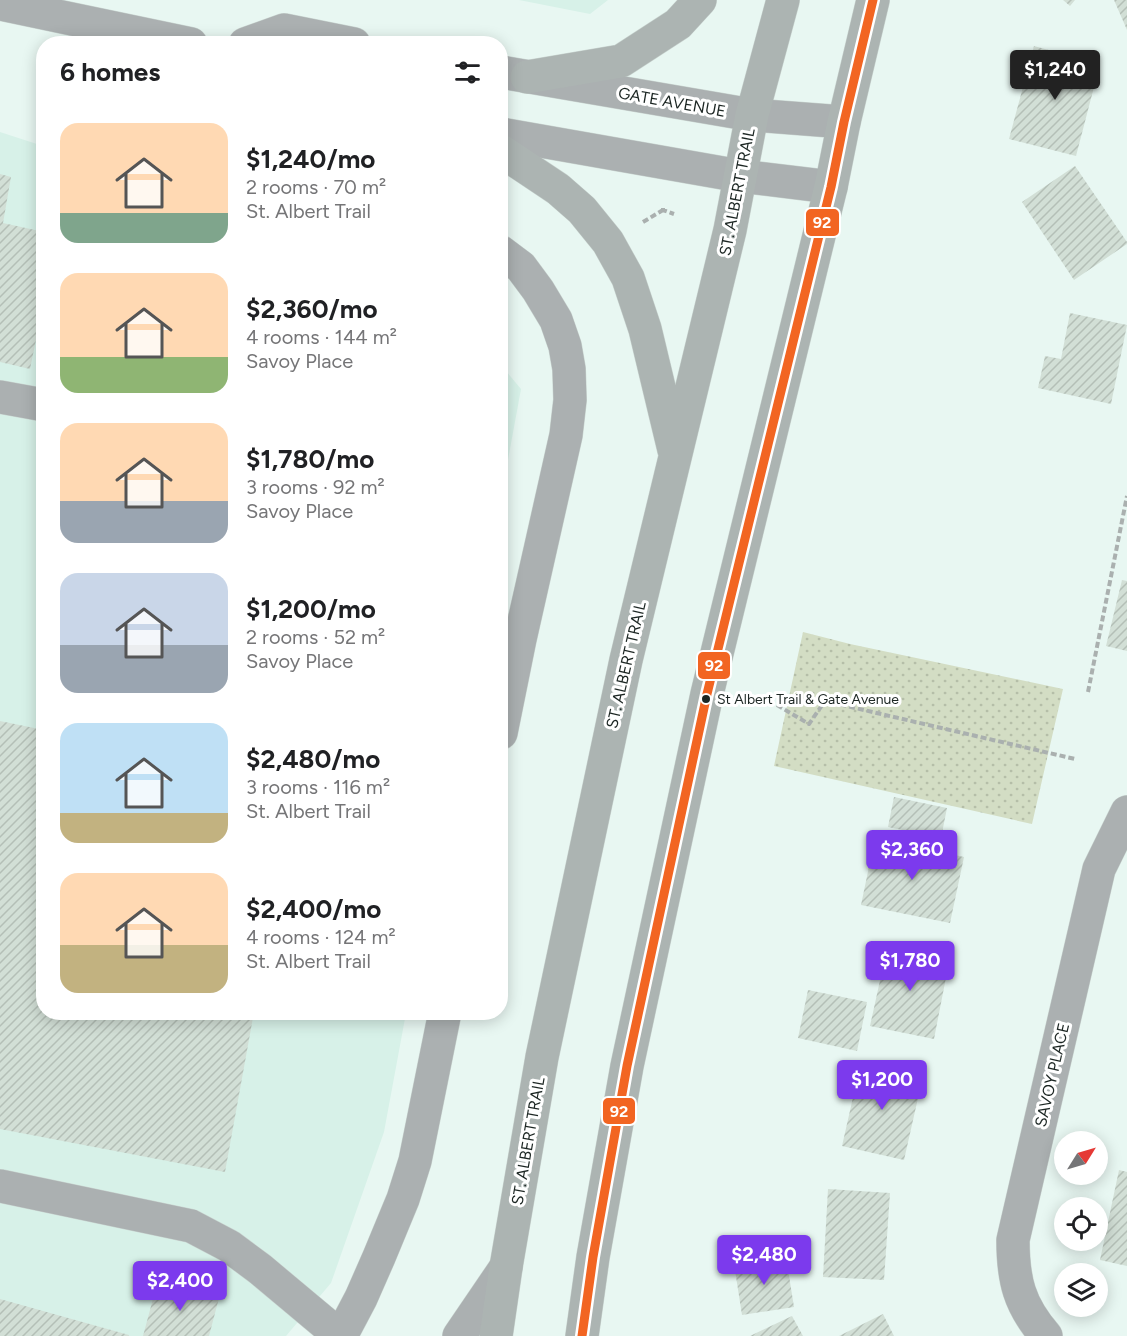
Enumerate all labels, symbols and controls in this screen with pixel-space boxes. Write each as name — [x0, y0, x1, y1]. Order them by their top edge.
pin: $1,240 — [1006, 50, 1104, 101]
text: 6 homes — [60, 56, 160, 88]
icon: filters — [451, 56, 484, 89]
text: $1,240 — [1024, 57, 1086, 81]
street label: GATE AVENUE — [617, 83, 727, 121]
street label: ST. ALBERT TRAIL — [715, 126, 759, 257]
text: $1,240/mo — [246, 143, 375, 175]
icon: home — [108, 147, 180, 219]
text: 2 rooms · 70 m² — [246, 175, 386, 199]
text: St. Albert Trail — [246, 199, 371, 223]
line badge: 92 — [805, 208, 840, 237]
text: 92 — [813, 213, 831, 232]
text: $2,360/mo — [246, 293, 378, 325]
icon: home — [108, 297, 180, 369]
text: 4 rooms · 144 m² — [246, 325, 397, 349]
text: Savoy Place — [246, 349, 353, 373]
text: $1,780/mo — [246, 443, 374, 475]
icon: home — [108, 447, 180, 519]
text: 3 rooms · 92 m² — [246, 475, 385, 499]
text: Savoy Place — [246, 499, 353, 523]
text: $1,200/mo — [246, 593, 376, 625]
icon: home — [108, 597, 180, 669]
street label: ST. ALBERT TRAIL — [602, 599, 650, 730]
text: 2 rooms · 52 m² — [246, 625, 385, 649]
text: Savoy Place — [246, 649, 353, 673]
line badge: 92 — [697, 651, 731, 680]
text: 92 — [705, 656, 723, 675]
place label: St Albert Trail & Gate Avenue — [717, 691, 899, 708]
marker: St Albert Trail & Gate Avenue — [700, 693, 712, 705]
text: $2,480/mo — [246, 743, 380, 775]
icon: home — [108, 747, 180, 819]
text: 3 rooms · 116 m² — [246, 775, 390, 799]
text: St. Albert Trail — [246, 799, 371, 823]
pin: $2,360 — [863, 830, 961, 881]
text: $2,360 — [880, 837, 944, 861]
text: $2,400/mo — [246, 893, 381, 925]
icon: home — [108, 897, 180, 969]
text: 4 rooms · 124 m² — [246, 925, 396, 949]
pin: $1,780 — [861, 941, 959, 992]
text: $1,780 — [880, 948, 940, 972]
text: St. Albert Trail — [246, 949, 371, 973]
street label: SAVOY PLACE — [1031, 1021, 1073, 1129]
pin: $1,200 — [833, 1060, 931, 1111]
text: $1,200 — [851, 1067, 913, 1091]
street label: ST. ALBERT TRAIL — [507, 1075, 549, 1206]
line badge: 92 — [602, 1097, 636, 1125]
text: 92 — [610, 1102, 628, 1121]
north arrow — [1054, 1131, 1108, 1185]
map controls — [1054, 1131, 1108, 1317]
button: locate — [1054, 1197, 1108, 1251]
pin: $2,480 — [715, 1235, 813, 1286]
text: $2,480 — [731, 1242, 797, 1266]
pin: $2,400 — [131, 1261, 229, 1312]
button: layers — [1054, 1263, 1108, 1317]
text: $2,400 — [147, 1268, 213, 1292]

